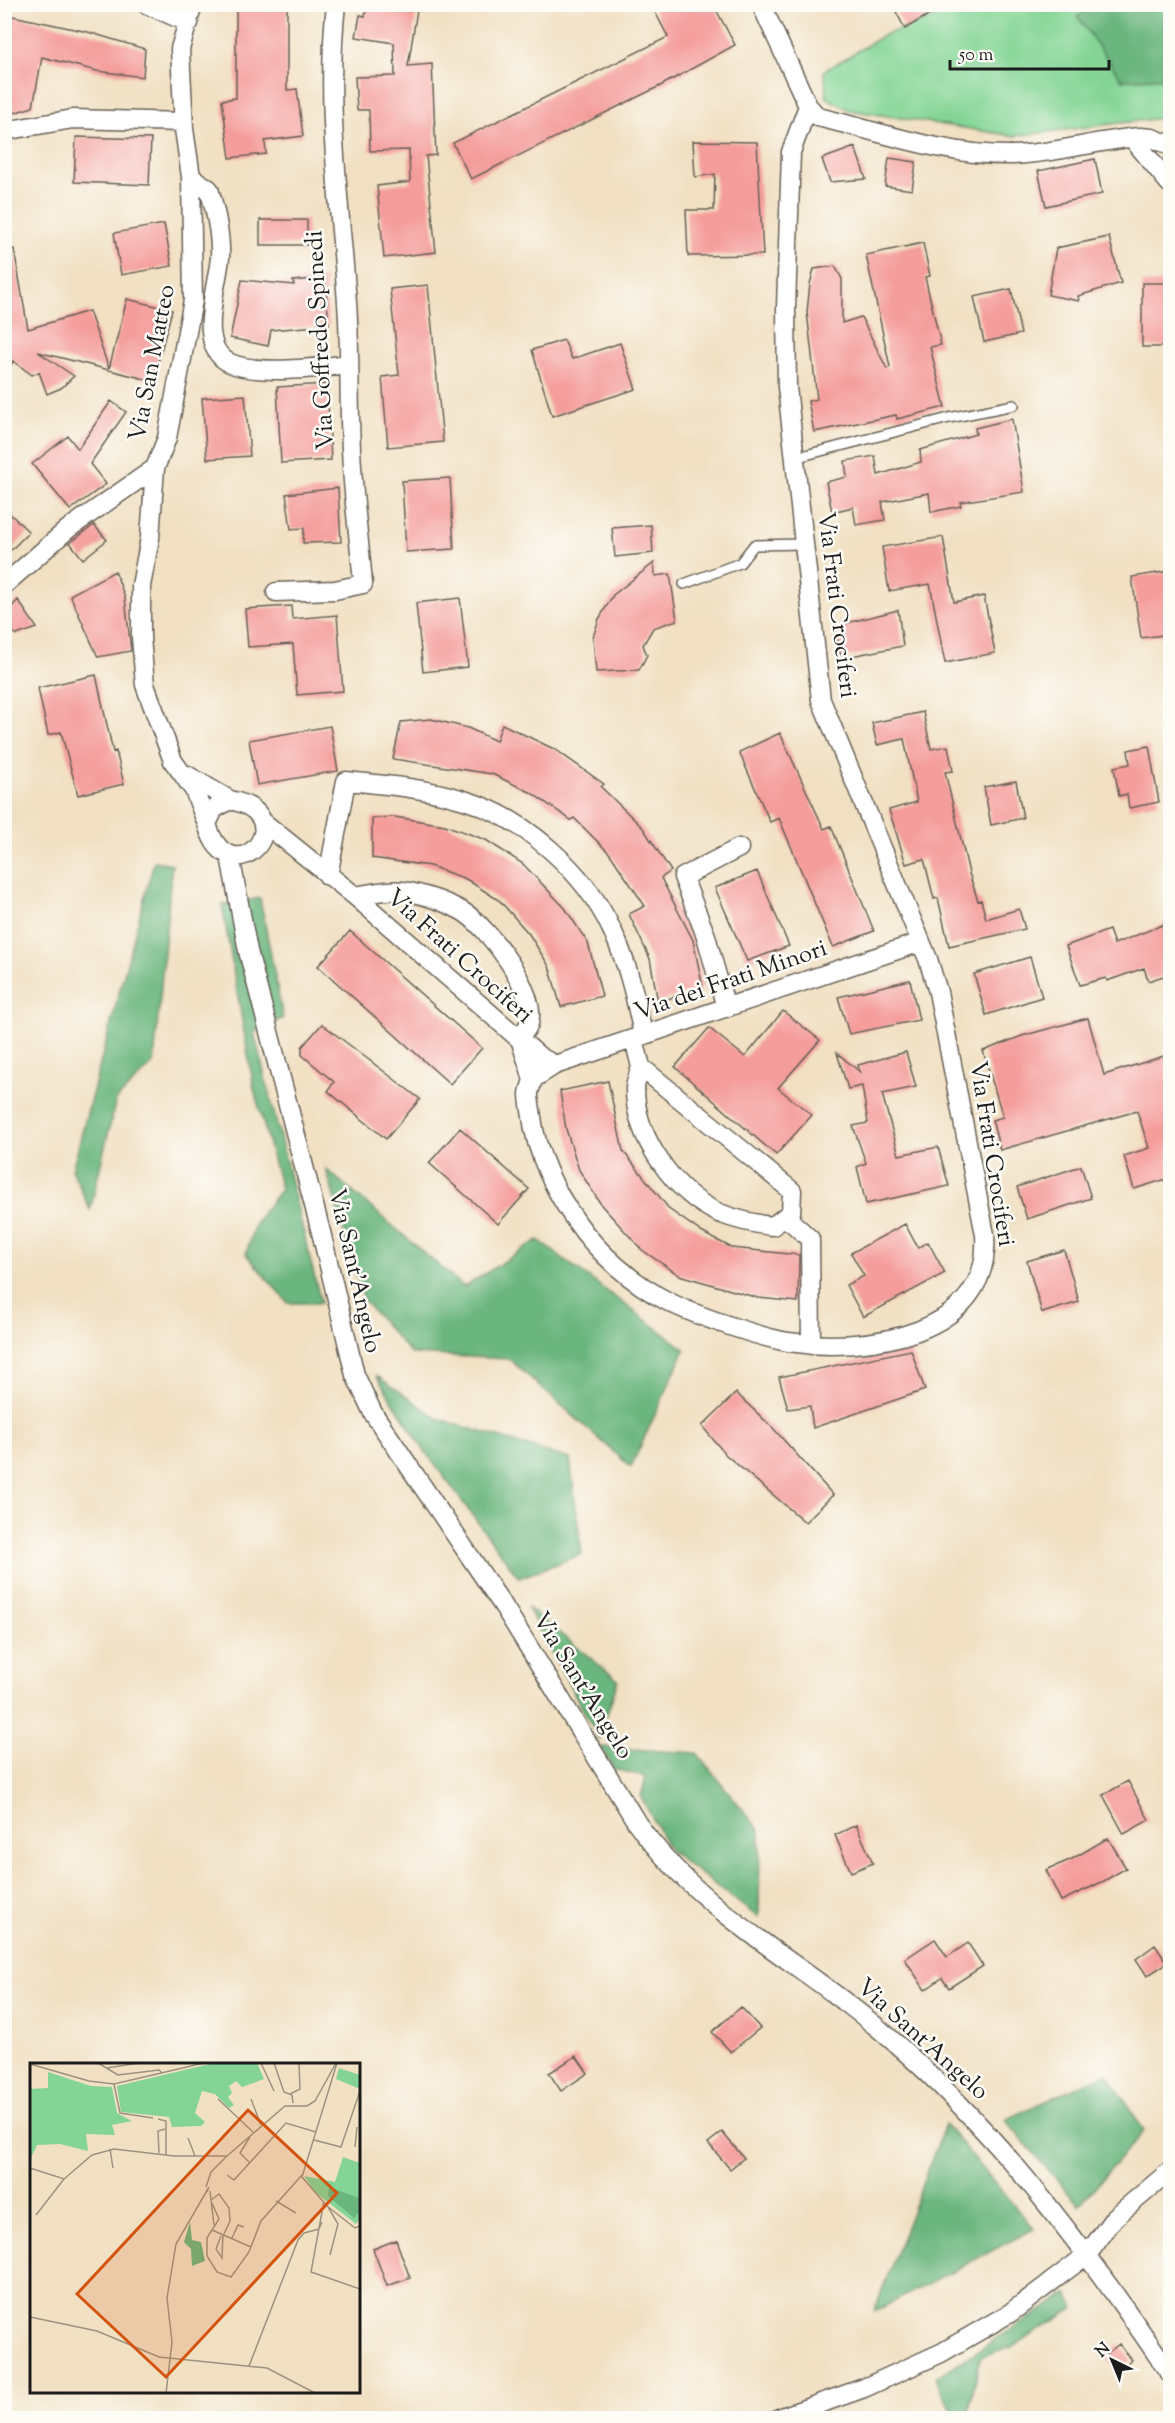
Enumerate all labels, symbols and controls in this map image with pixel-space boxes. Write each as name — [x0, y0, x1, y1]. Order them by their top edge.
scale bar — [950, 33, 1109, 71]
text: 50 m — [958, 43, 994, 69]
street label: Via Goffredo Spinedi — [298, 229, 344, 451]
street label: Via San Matteo — [121, 282, 185, 444]
street label: Via Frati Crociferi — [808, 510, 864, 700]
street label: Via Frati Crociferi — [378, 882, 540, 1032]
street label: Via dei Frati Minori — [630, 932, 832, 1030]
street label: Via Frati Crociferi — [960, 1059, 1022, 1249]
street label: Via Sant'Angelo — [319, 1185, 389, 1357]
street label: Via Sant'Angelo — [523, 1606, 641, 1766]
street label: Via Sant'Angelo — [848, 1971, 996, 2109]
inset map — [30, 2063, 360, 2393]
north arrow — [1082, 2330, 1142, 2390]
text: N — [1091, 2338, 1116, 2364]

